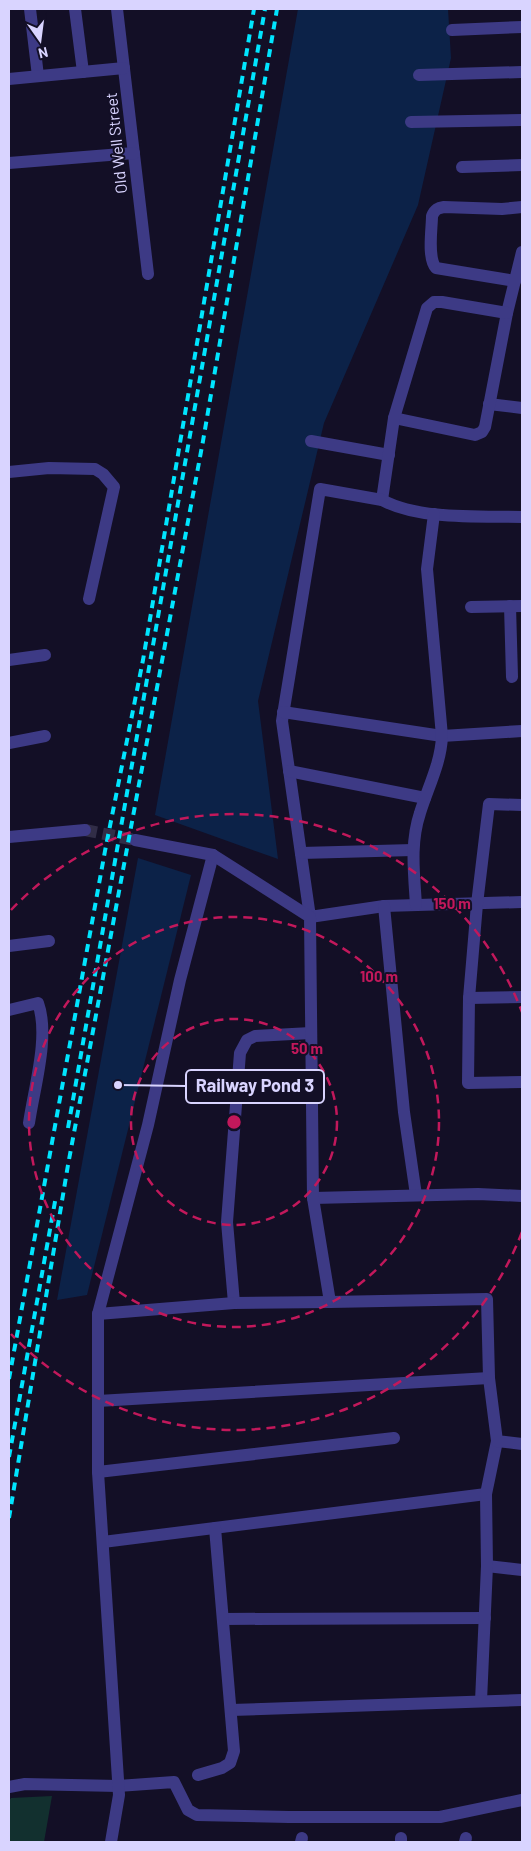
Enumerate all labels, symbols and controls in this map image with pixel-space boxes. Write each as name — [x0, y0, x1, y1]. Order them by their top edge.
north arrow — [15, 15, 65, 65]
text: N — [37, 44, 50, 62]
street label: Old Well Street — [101, 92, 130, 195]
text: 150 m — [433, 894, 471, 912]
text: 100 m — [360, 967, 398, 985]
text: 50 m — [291, 1039, 323, 1057]
callout: Railway Pond 3 — [186, 1070, 324, 1103]
text: Railway Pond 3 — [196, 1074, 314, 1096]
centre of rings — [225, 1113, 243, 1131]

